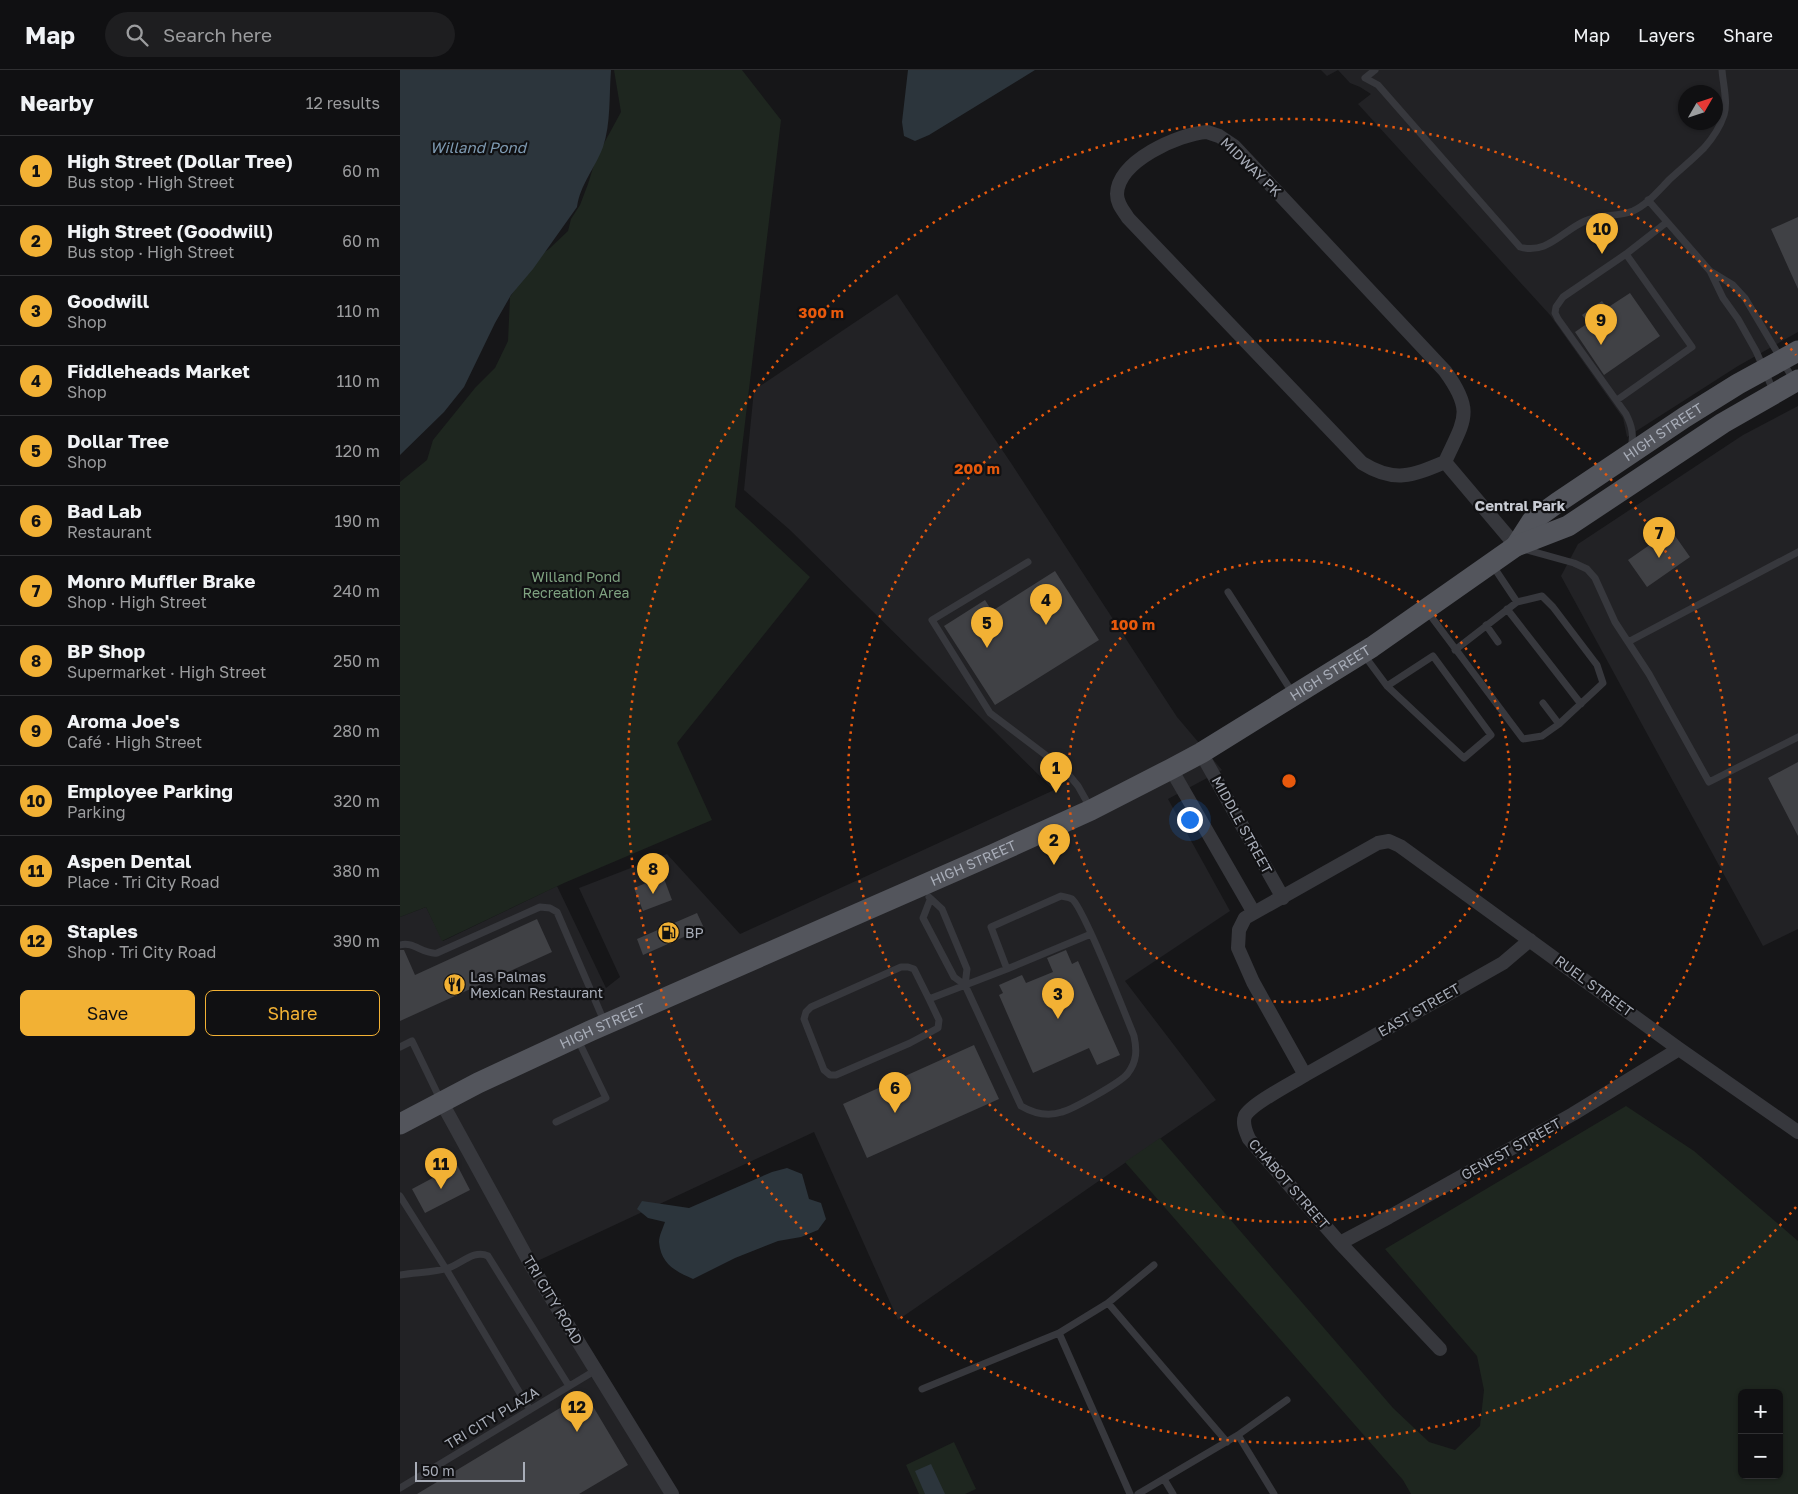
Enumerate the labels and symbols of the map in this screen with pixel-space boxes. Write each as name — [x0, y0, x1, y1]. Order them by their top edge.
north arrow — [1678, 85, 1723, 130]
street label: MIDWAY PK — [1217, 133, 1286, 200]
water label: Willand Pond — [430, 138, 528, 156]
pin: 10 — [1586, 213, 1618, 254]
text: 300 m — [798, 303, 844, 321]
pin: 9 — [1585, 304, 1617, 345]
street label: HIGH STREET — [1620, 399, 1706, 464]
text: 200 m — [954, 459, 1000, 477]
district label: Central Park — [1475, 496, 1566, 514]
pin: 7 — [1643, 517, 1675, 558]
park label: Willand Pond Recreation Area — [523, 568, 629, 601]
pin: 4 — [1030, 584, 1062, 625]
pin: 5 — [971, 607, 1003, 648]
text: 100 m — [1111, 615, 1155, 633]
street label: HIGH STREET — [1286, 641, 1374, 704]
pin: 1 — [1040, 752, 1072, 793]
centre of rings — [1280, 772, 1298, 790]
street label: MIDDLE STREET — [1209, 773, 1276, 877]
your location — [1177, 807, 1203, 833]
pin: 2 — [1038, 824, 1070, 865]
street label: HIGH STREET — [927, 836, 1019, 889]
pin: 8 — [637, 853, 669, 894]
fuel station icon: BP — [657, 921, 681, 945]
place label: BP — [685, 924, 704, 941]
street label: RUEL STREET — [1552, 952, 1637, 1020]
place label: Las Palmas Mexican Restaurant — [470, 968, 603, 1001]
restaurant icon: Las Palmas Mexican Restaurant — [442, 973, 466, 997]
pin: 3 — [1042, 978, 1074, 1019]
street label: EAST STREET — [1375, 979, 1463, 1040]
street label: HIGH STREET — [557, 999, 648, 1052]
pin: 6 — [879, 1072, 911, 1113]
street label: GENEST STREET — [1458, 1114, 1564, 1183]
street label: CHABOT STREET — [1246, 1135, 1333, 1233]
pin: 11 — [425, 1148, 457, 1189]
street label: TRI CITY ROAD — [520, 1252, 587, 1347]
street label: TRI CITY PLAZA — [442, 1383, 542, 1452]
pin: 12 — [561, 1391, 593, 1432]
scale bar — [415, 1459, 525, 1482]

